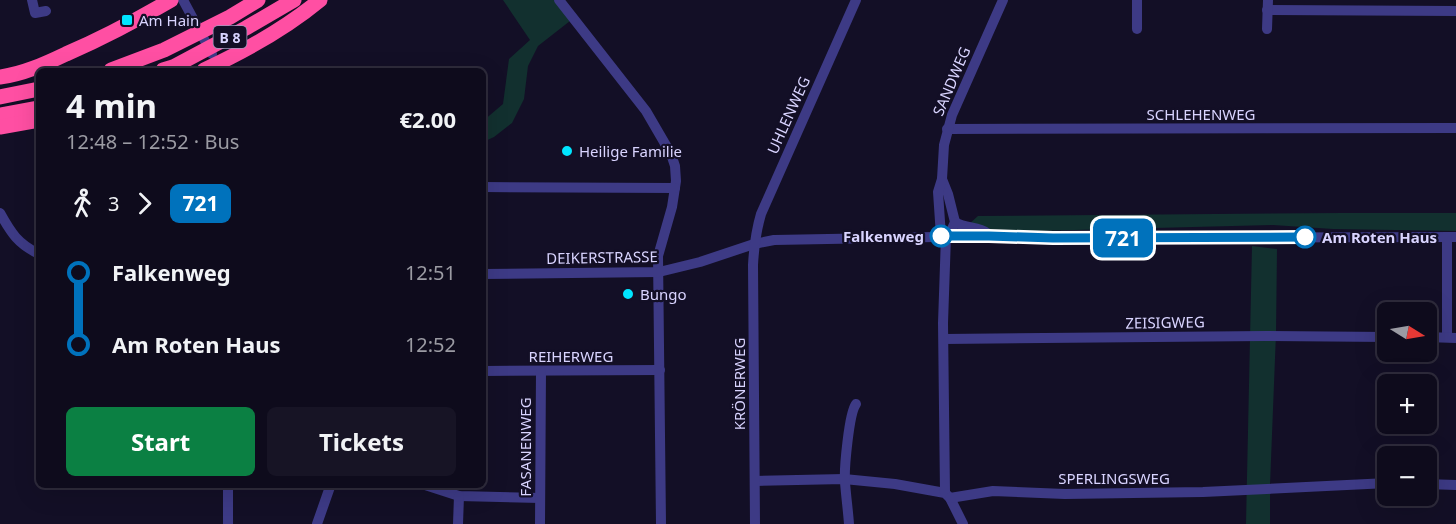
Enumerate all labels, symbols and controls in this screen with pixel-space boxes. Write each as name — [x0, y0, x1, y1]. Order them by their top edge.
place label: Am Hain — [139, 10, 199, 30]
marker: Am Hain — [120, 13, 134, 27]
road number: B 8 — [214, 26, 246, 48]
street label: SANDWEG — [927, 43, 975, 119]
street label: UHLENWEG — [762, 73, 814, 157]
text: 4 min — [66, 83, 157, 128]
text: €2.00 — [399, 104, 456, 134]
street label: SCHLEHENWEG — [1146, 104, 1256, 124]
text: 12:48 – 12:52 · Bus — [66, 128, 239, 155]
place label: Heilige Familie — [579, 141, 682, 161]
marker: Heilige Familie — [560, 144, 574, 158]
icon: walk — [66, 187, 99, 220]
icon: forward — [128, 187, 161, 220]
text: 721 — [182, 189, 219, 217]
text: 3 — [108, 190, 119, 217]
line badge: 721 — [1088, 218, 1158, 258]
text: 721 — [1105, 224, 1141, 252]
marker: Falkenweg — [930, 225, 952, 247]
place label: Falkenweg — [843, 226, 924, 246]
marker: Am Roten Haus — [1294, 226, 1316, 248]
place label: Am Roten Haus — [1322, 227, 1437, 247]
street label: DEIKERSTRASSE — [546, 246, 658, 268]
text: Falkenweg — [112, 257, 231, 287]
text: 12:51 — [405, 259, 456, 286]
place label: Bungo — [640, 284, 687, 304]
marker: Bungo — [621, 287, 635, 301]
north arrow — [1377, 302, 1437, 362]
map controls — [1377, 302, 1437, 506]
street label: ZEISIGWEG — [1125, 311, 1205, 333]
text: Am Roten Haus — [112, 329, 281, 359]
text: 12:52 — [405, 331, 456, 358]
street label: KRÖNERWEG — [729, 338, 749, 430]
street label: REIHERWEG — [529, 346, 613, 366]
button: + — [1377, 374, 1437, 434]
street label: FASANENWEG — [515, 397, 535, 497]
button: Start — [66, 407, 255, 476]
button: Tickets — [267, 407, 456, 476]
button: − — [1377, 446, 1437, 506]
street label: SPERLINGSWEG — [1058, 468, 1170, 488]

